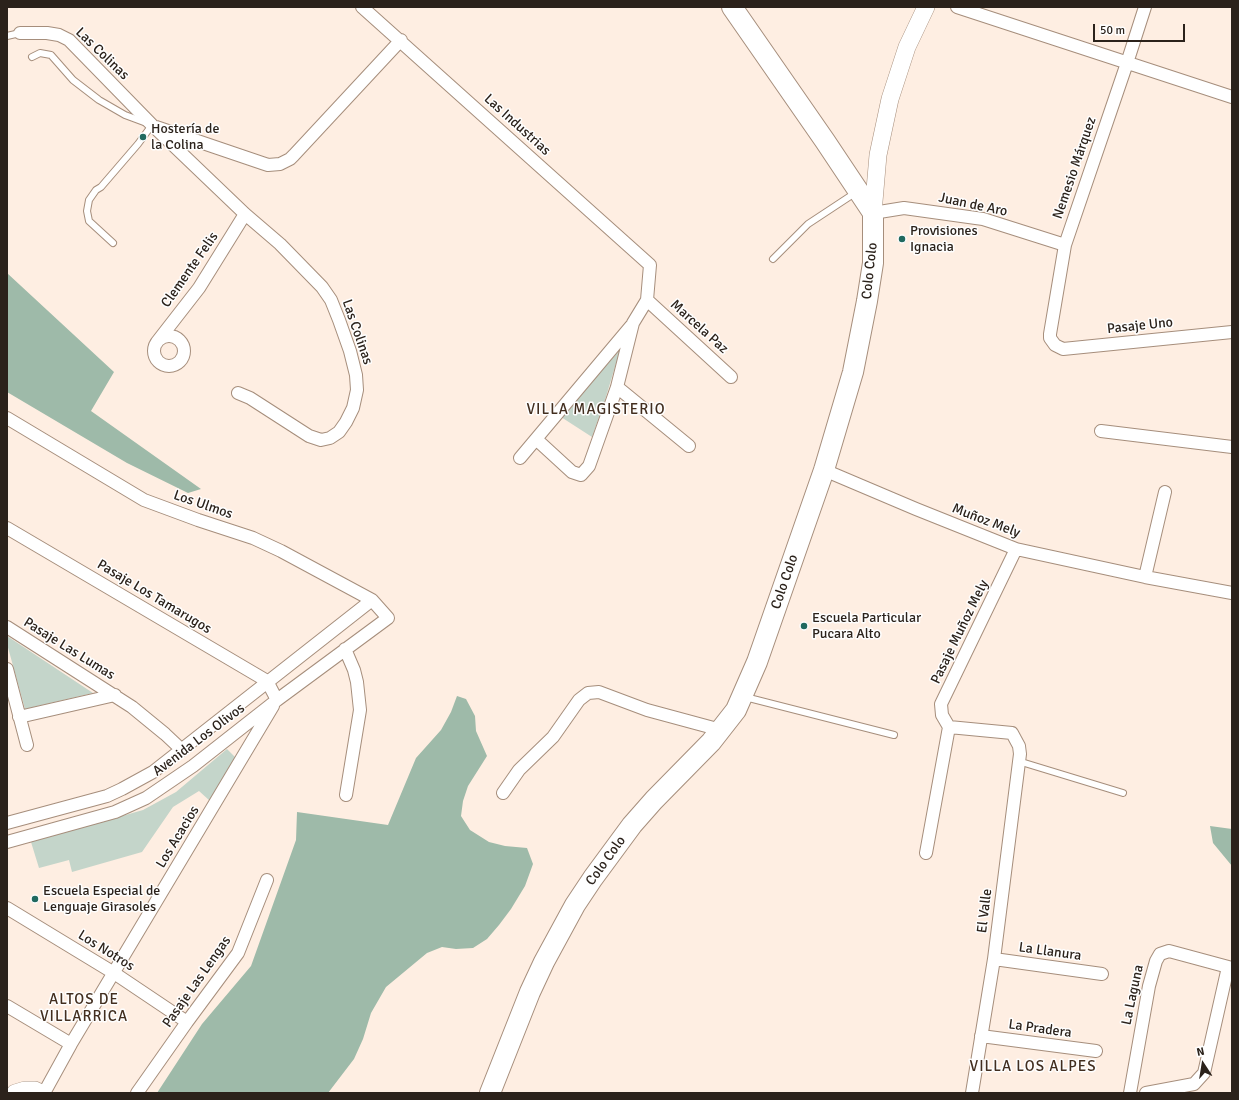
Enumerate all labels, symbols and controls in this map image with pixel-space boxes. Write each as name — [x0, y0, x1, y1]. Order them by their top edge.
scale bar — [1095, 16, 1187, 42]
text: 50 m — [1100, 23, 1125, 38]
street label: Las Colinas — [72, 24, 132, 84]
street label: Las Industrias — [480, 91, 554, 159]
street label: Nemesio Márquez — [1050, 115, 1100, 221]
place label: Hostería de la Colina — [151, 121, 219, 154]
marker: Hostería de la Colina — [138, 132, 148, 142]
street label: Juan de Aro — [937, 190, 1009, 220]
place label: Provisiones Ignacia — [910, 223, 978, 256]
street label: Clemente Felis — [158, 229, 222, 311]
marker: Provisiones Ignacia — [897, 234, 907, 244]
street label: Colo Colo — [859, 242, 881, 300]
street label: Las Colinas — [338, 297, 376, 367]
street label: Marcela Paz — [667, 297, 731, 357]
street label: Pasaje Uno — [1106, 314, 1174, 338]
district label: VILLA MAGISTERIO — [526, 401, 666, 419]
street label: Los Ulmos — [171, 487, 235, 523]
street label: Muñoz Mely — [949, 500, 1023, 542]
street label: Colo Colo — [768, 552, 802, 612]
street label: Pasaje Los Tamarugos — [94, 556, 214, 638]
street label: Pasaje Muñoz Mely — [928, 577, 992, 687]
place label: Escuela Particular Pucara Alto — [812, 610, 921, 642]
street label: Pasaje Las Lumas — [20, 614, 118, 684]
marker: Escuela Particular Pucara Alto — [799, 621, 809, 631]
street label: Avenida Los Olivos — [150, 700, 248, 780]
street label: Los Acacios — [153, 803, 203, 871]
street label: Colo Colo — [583, 833, 629, 889]
place label: Escuela Especial de Lenguaje Girasoles — [43, 883, 160, 916]
street label: El Valle — [974, 888, 996, 934]
marker: Escuela Especial de Lenguaje Girasoles — [30, 894, 40, 904]
street label: Los Notros — [75, 927, 137, 975]
street label: Pasaje Las Lengas — [159, 933, 235, 1031]
street label: La Llanura — [1018, 939, 1082, 965]
street label: La Laguna — [1118, 963, 1148, 1027]
district label: ALTOS DE VILLARRICA — [40, 991, 128, 1026]
street label: La Pradera — [1007, 1016, 1073, 1042]
north arrow — [1183, 1044, 1223, 1084]
text: N — [1195, 1045, 1205, 1059]
district label: VILLA LOS ALPES — [970, 1058, 1096, 1076]

